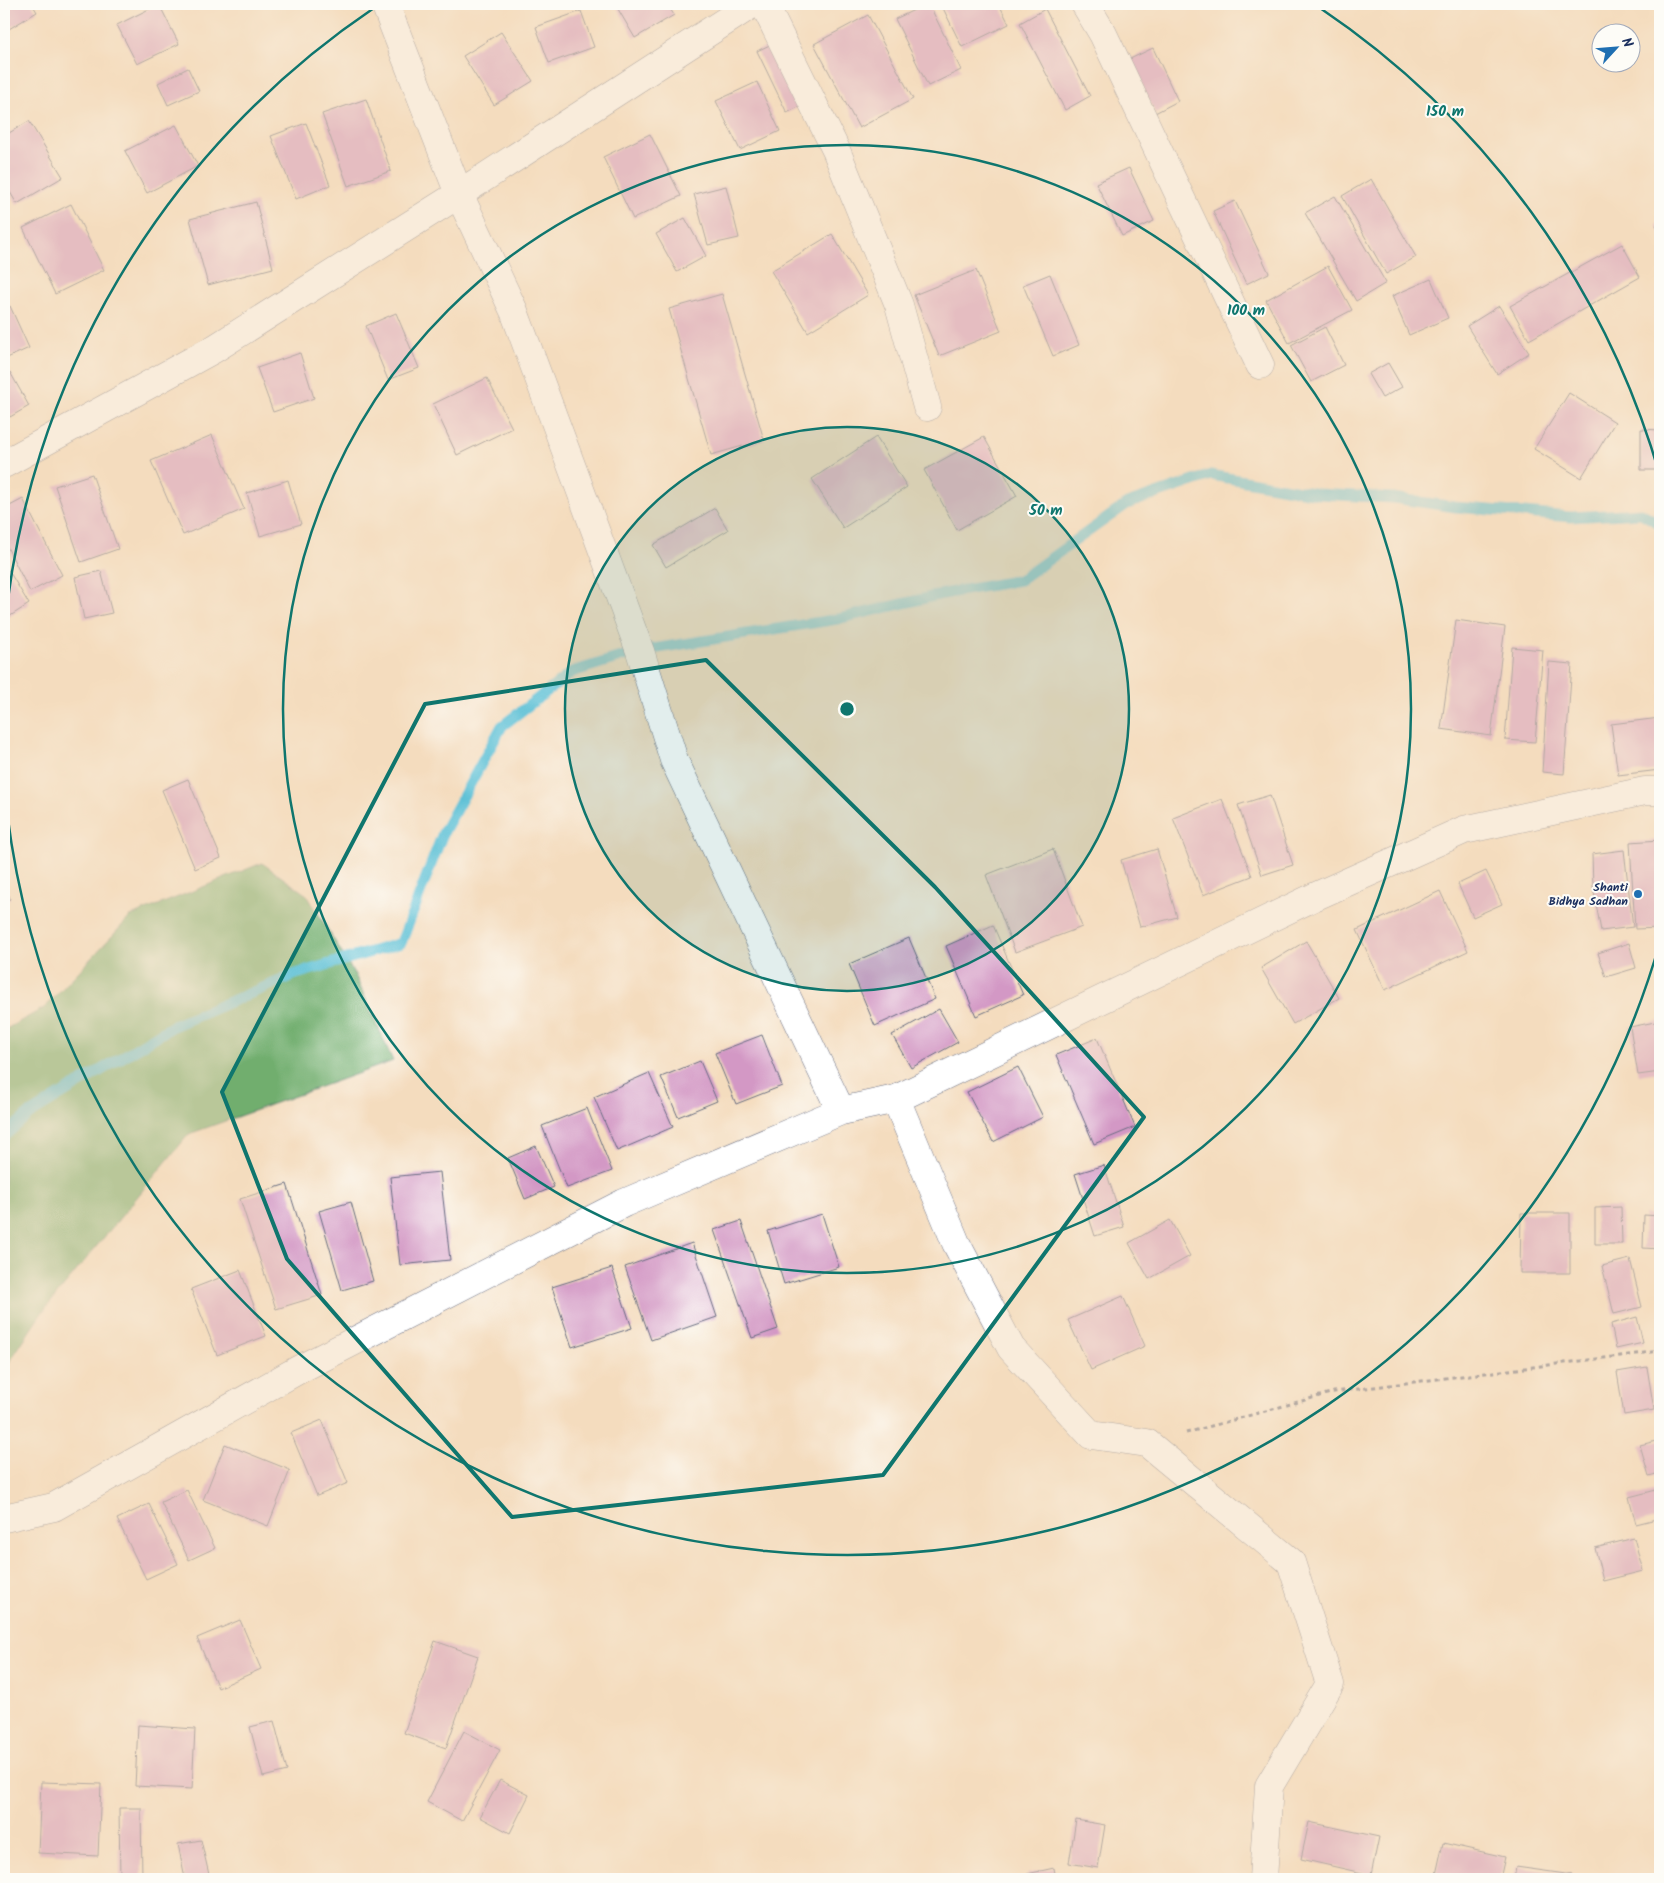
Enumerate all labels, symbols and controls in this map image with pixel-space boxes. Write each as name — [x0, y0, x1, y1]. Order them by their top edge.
north arrow — [1592, 22, 1642, 72]
text: N — [1615, 34, 1639, 52]
text: 150 m — [1426, 100, 1464, 124]
text: 100 m — [1227, 299, 1265, 323]
text: 50 m — [1028, 499, 1063, 523]
centre of rings — [838, 700, 856, 718]
place label: Shanti Bidhya Sadhan — [1548, 878, 1629, 911]
marker: Shanti Bidhya Sadhan — [1632, 888, 1644, 900]

